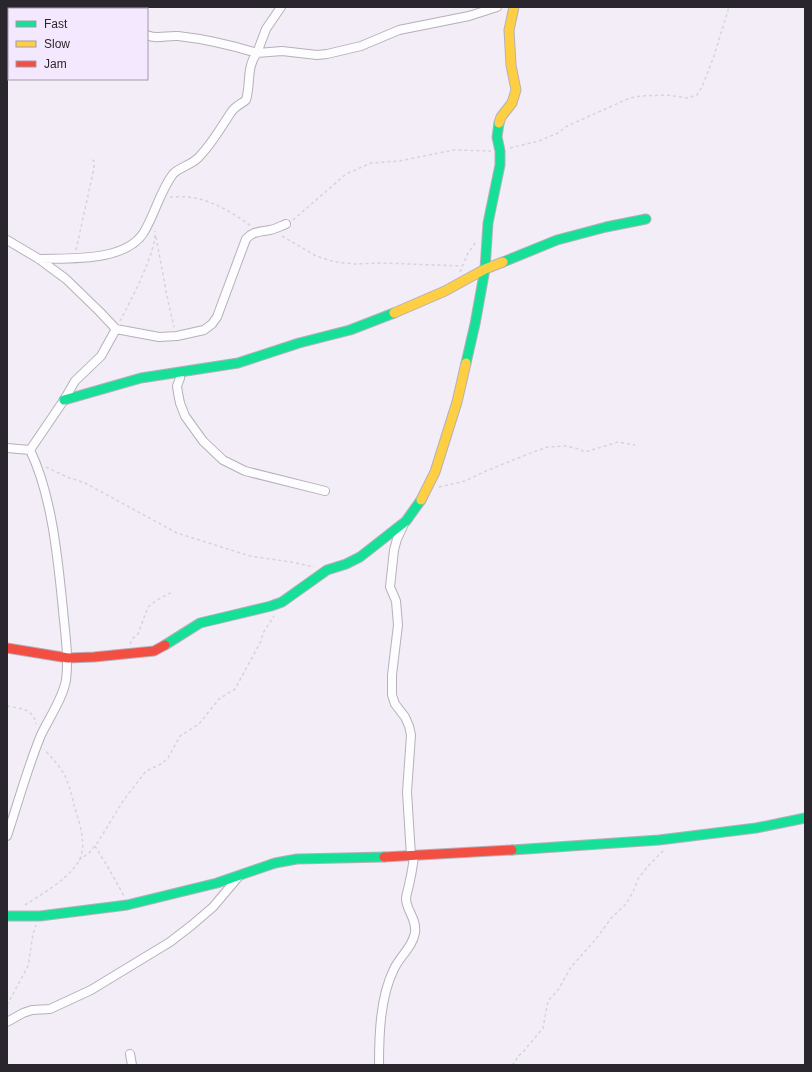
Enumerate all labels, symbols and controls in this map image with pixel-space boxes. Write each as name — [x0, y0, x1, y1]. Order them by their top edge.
legend — [8, 8, 148, 80]
text: Fast — [44, 17, 68, 31]
text: Slow — [44, 37, 70, 51]
text: Jam — [44, 57, 67, 71]

